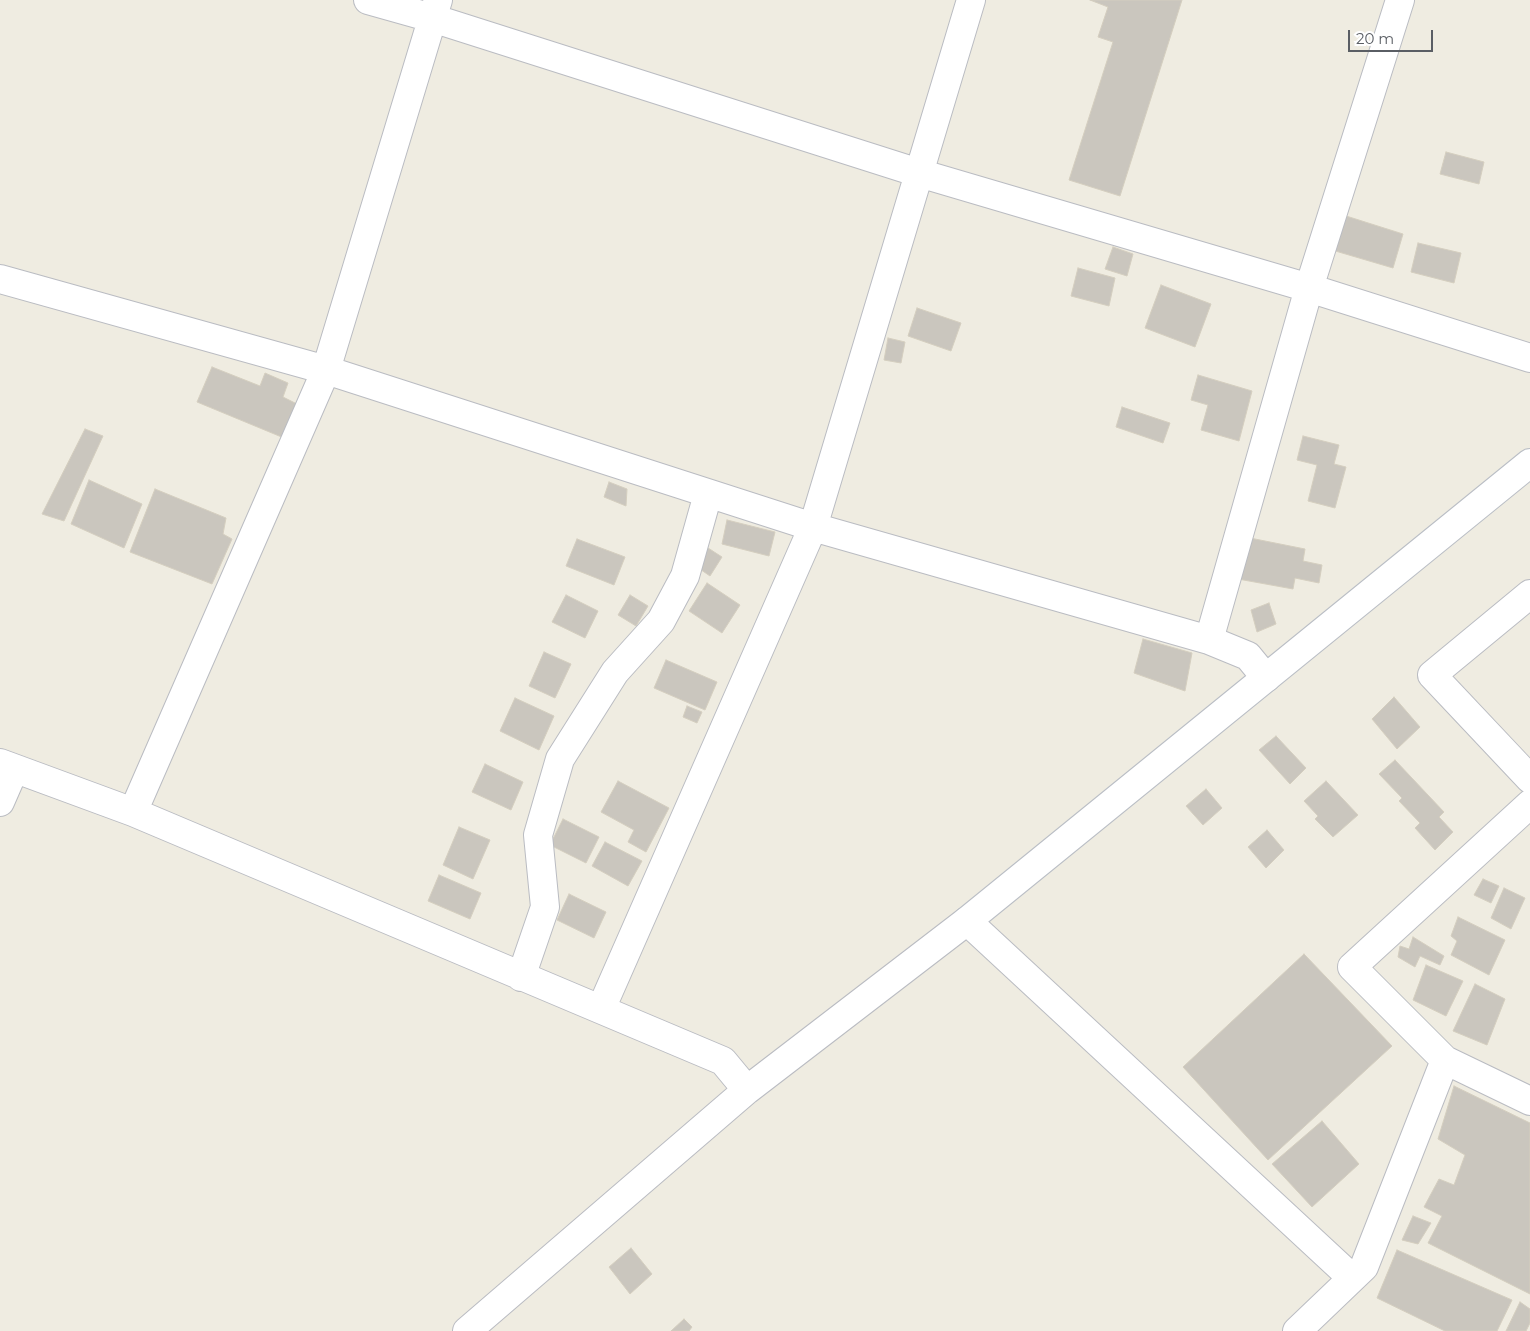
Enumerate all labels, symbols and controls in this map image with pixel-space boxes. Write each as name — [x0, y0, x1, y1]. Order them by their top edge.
scale bar — [1350, 20, 1435, 52]
text: 20 m — [1356, 29, 1394, 48]

